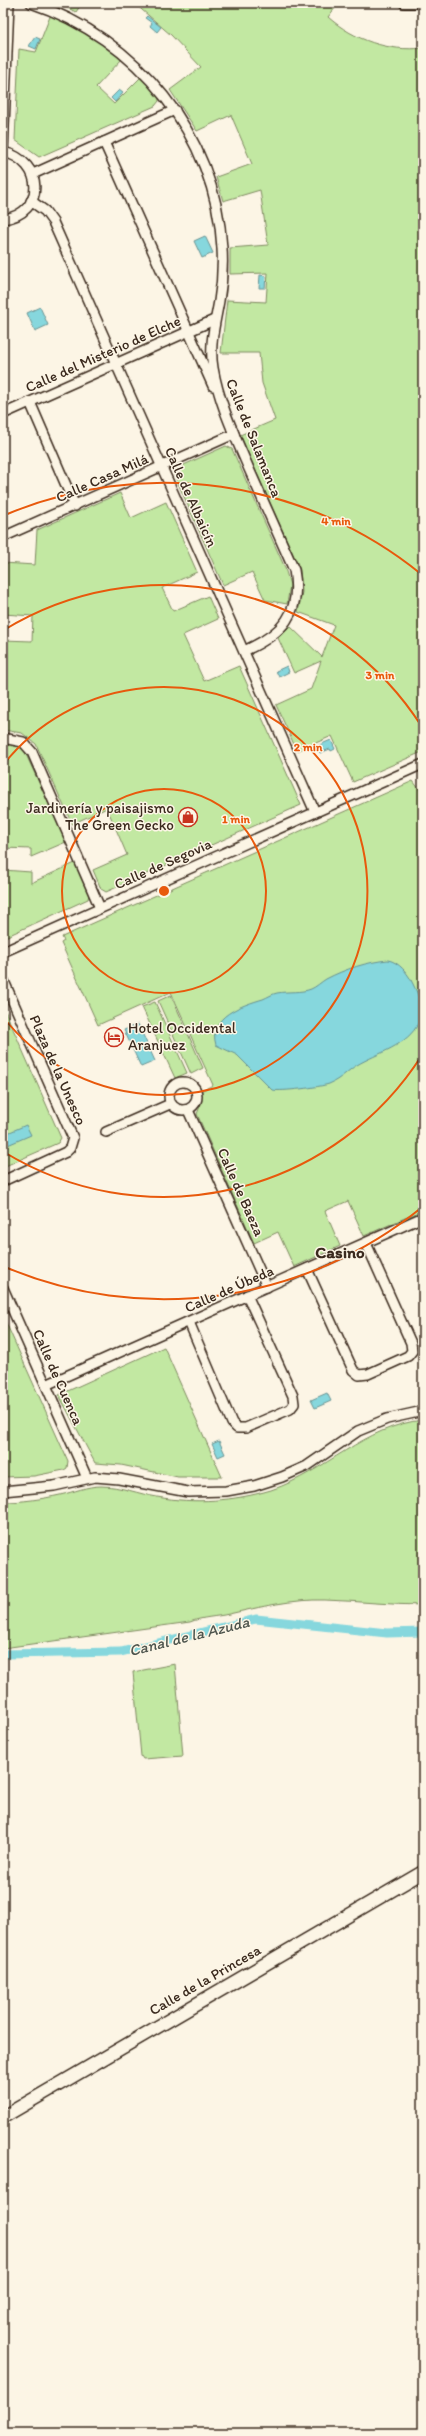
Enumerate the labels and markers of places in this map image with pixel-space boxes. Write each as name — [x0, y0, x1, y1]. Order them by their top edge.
place label: Jardinería y paisajismo The Green Gecko — [26, 799, 174, 834]
shop icon: Jardinería y paisajismo The Green Gecko — [177, 806, 199, 828]
centre of rings — [157, 884, 171, 898]
place label: Hotel Occidental Aranjuez — [128, 1019, 237, 1054]
hotel icon: Hotel Occidental Aranjuez — [103, 1026, 125, 1048]

